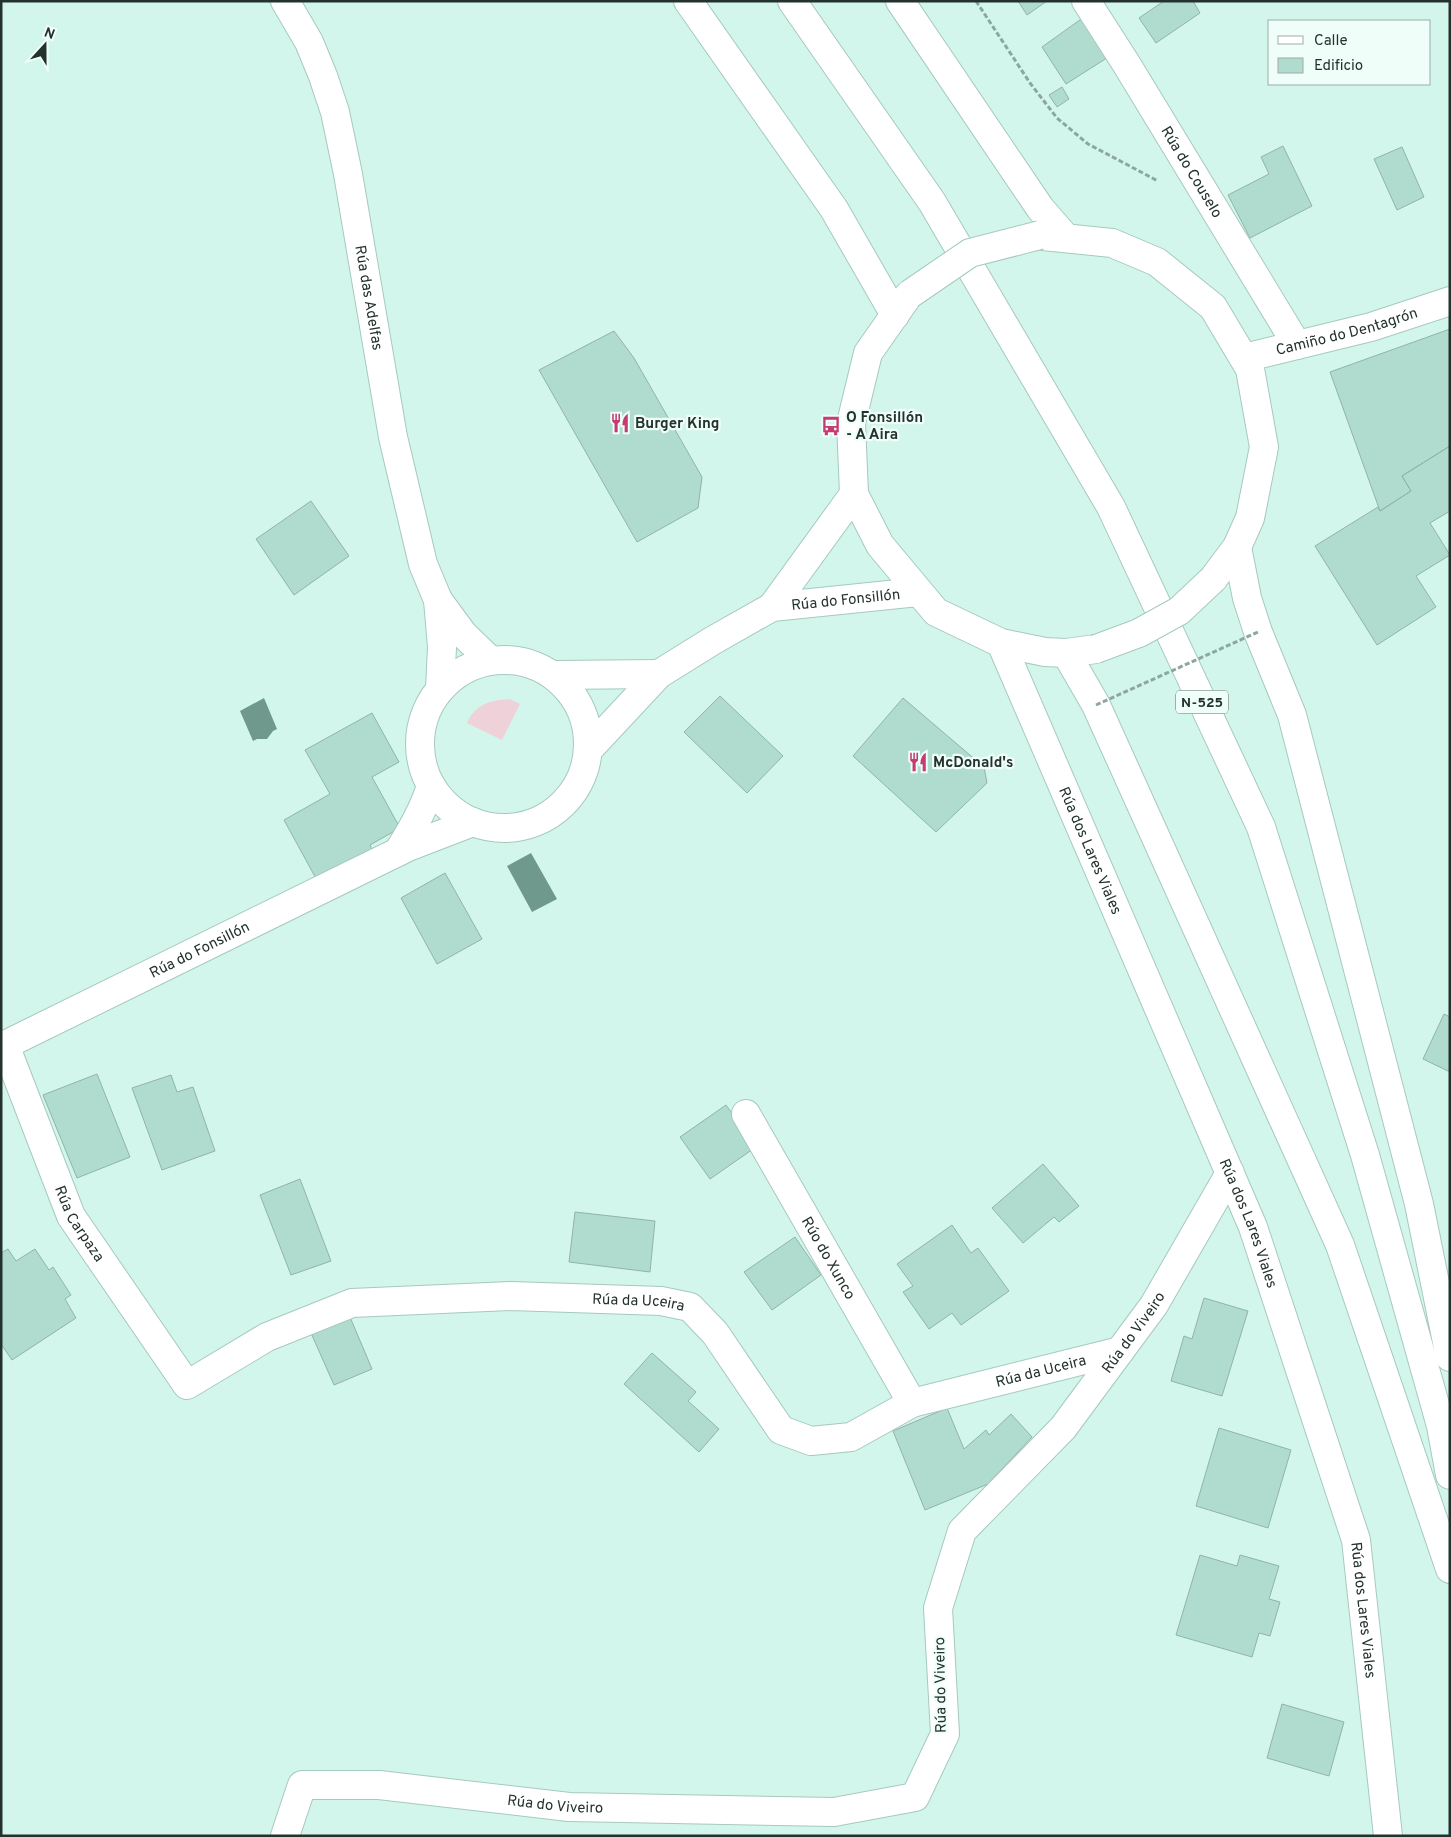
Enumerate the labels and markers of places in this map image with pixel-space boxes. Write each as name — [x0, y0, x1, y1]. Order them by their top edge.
place label: O Fonsillón - A Aira — [846, 409, 923, 445]
restaurant icon: Burger King — [609, 412, 631, 434]
place label: Burger King — [635, 415, 720, 434]
bus stop icon: O Fonsillón - A Aira — [820, 415, 842, 437]
restaurant icon: McDonald's — [907, 751, 929, 773]
place label: McDonald's — [933, 754, 1013, 773]

